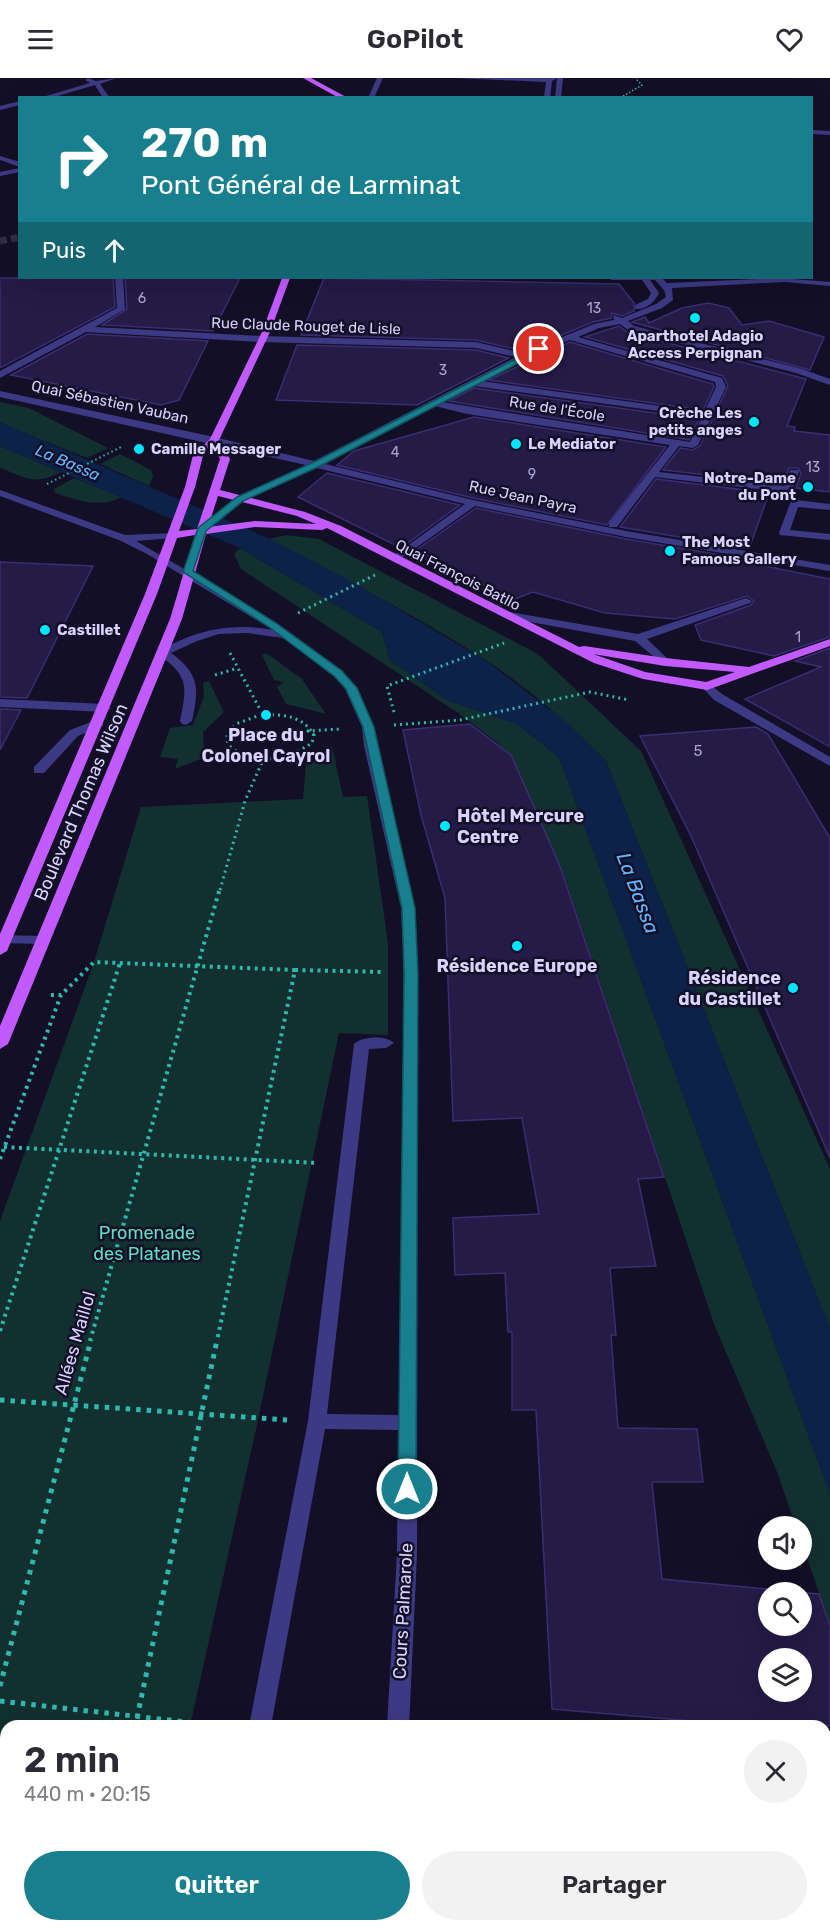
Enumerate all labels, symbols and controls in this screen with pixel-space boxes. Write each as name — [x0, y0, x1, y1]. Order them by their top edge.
icon: menu — [24, 23, 57, 56]
text: GoPilot — [367, 23, 463, 55]
icon: heart — [773, 23, 806, 56]
text: 270 m — [141, 118, 268, 168]
icon: right — [42, 120, 120, 198]
text: Pont Général de Larminat — [141, 169, 461, 201]
icon: ahead — [98, 234, 131, 267]
text: Puis — [42, 237, 86, 264]
house number: 6 — [138, 290, 146, 307]
house number: 13 — [587, 300, 601, 317]
marker: Aparthotel Adagio Access Perpignan — [688, 311, 702, 325]
street label: Rue Claude Rouget de Lisle — [211, 314, 401, 338]
pin — [513, 323, 564, 374]
place label: Aparthotel Adagio Access Perpignan — [627, 327, 763, 362]
icon: arrive — [522, 332, 555, 365]
house number: 3 — [439, 362, 447, 379]
street label: Quai Sébastien Vauban — [30, 377, 190, 427]
street label: Rue de l'École — [508, 393, 606, 425]
place label: Crèche Les petits anges — [649, 404, 742, 439]
marker: Crèche Les petits anges — [747, 415, 761, 429]
place label: Le Mediator — [528, 435, 616, 453]
marker: Le Mediator — [509, 437, 523, 451]
water label: La Bassa — [33, 440, 103, 485]
place label: Camille Messager — [151, 440, 281, 458]
marker: Camille Messager — [132, 442, 146, 456]
house number: 4 — [391, 444, 400, 461]
house number: 13 — [806, 459, 820, 476]
house number: 9 — [528, 466, 536, 483]
place label: Notre-Dame du Pont — [704, 469, 796, 504]
street label: Rue Jean Payra — [468, 477, 578, 517]
marker: Notre-Dame du Pont — [801, 480, 815, 494]
place label: The Most Famous Gallery — [682, 533, 797, 568]
street label: Quai François Batllo — [392, 536, 524, 614]
marker: The Most Famous Gallery — [663, 544, 677, 558]
place label: Castillet — [57, 621, 120, 639]
marker: Castillet — [38, 623, 52, 637]
house number: 1 — [795, 629, 801, 646]
street label: Boulevard Thomas Wilson — [29, 700, 133, 904]
marker: Place du Colonel Cayrol — [259, 708, 273, 722]
place label: Place du Colonel Cayrol — [202, 724, 330, 767]
house number: 5 — [694, 742, 703, 760]
place label: Hôtel Mercure Centre — [457, 805, 584, 848]
marker: Hôtel Mercure Centre — [438, 819, 452, 833]
water label: La Bassa — [612, 849, 665, 937]
marker: Résidence Europe — [510, 939, 524, 953]
place label: Résidence Europe — [436, 955, 598, 977]
place label: Résidence du Castillet — [678, 967, 781, 1010]
marker: Résidence du Castillet — [786, 981, 800, 995]
park label: Promenade des Platanes — [93, 1222, 201, 1265]
street label: Allées Maillol — [50, 1289, 100, 1397]
position arrow — [375, 1457, 439, 1521]
map controls — [758, 1516, 812, 1702]
button: sound — [758, 1516, 812, 1570]
street label: Cours Palmarole — [388, 1542, 418, 1680]
button: search — [758, 1582, 812, 1636]
button: layers — [758, 1648, 812, 1702]
text: 2 min — [24, 1738, 120, 1781]
button: close — [744, 1740, 807, 1803]
text: 440 m · 20:15 — [24, 1782, 151, 1806]
button: Quitter — [24, 1851, 410, 1920]
button: Partager — [422, 1851, 807, 1920]

